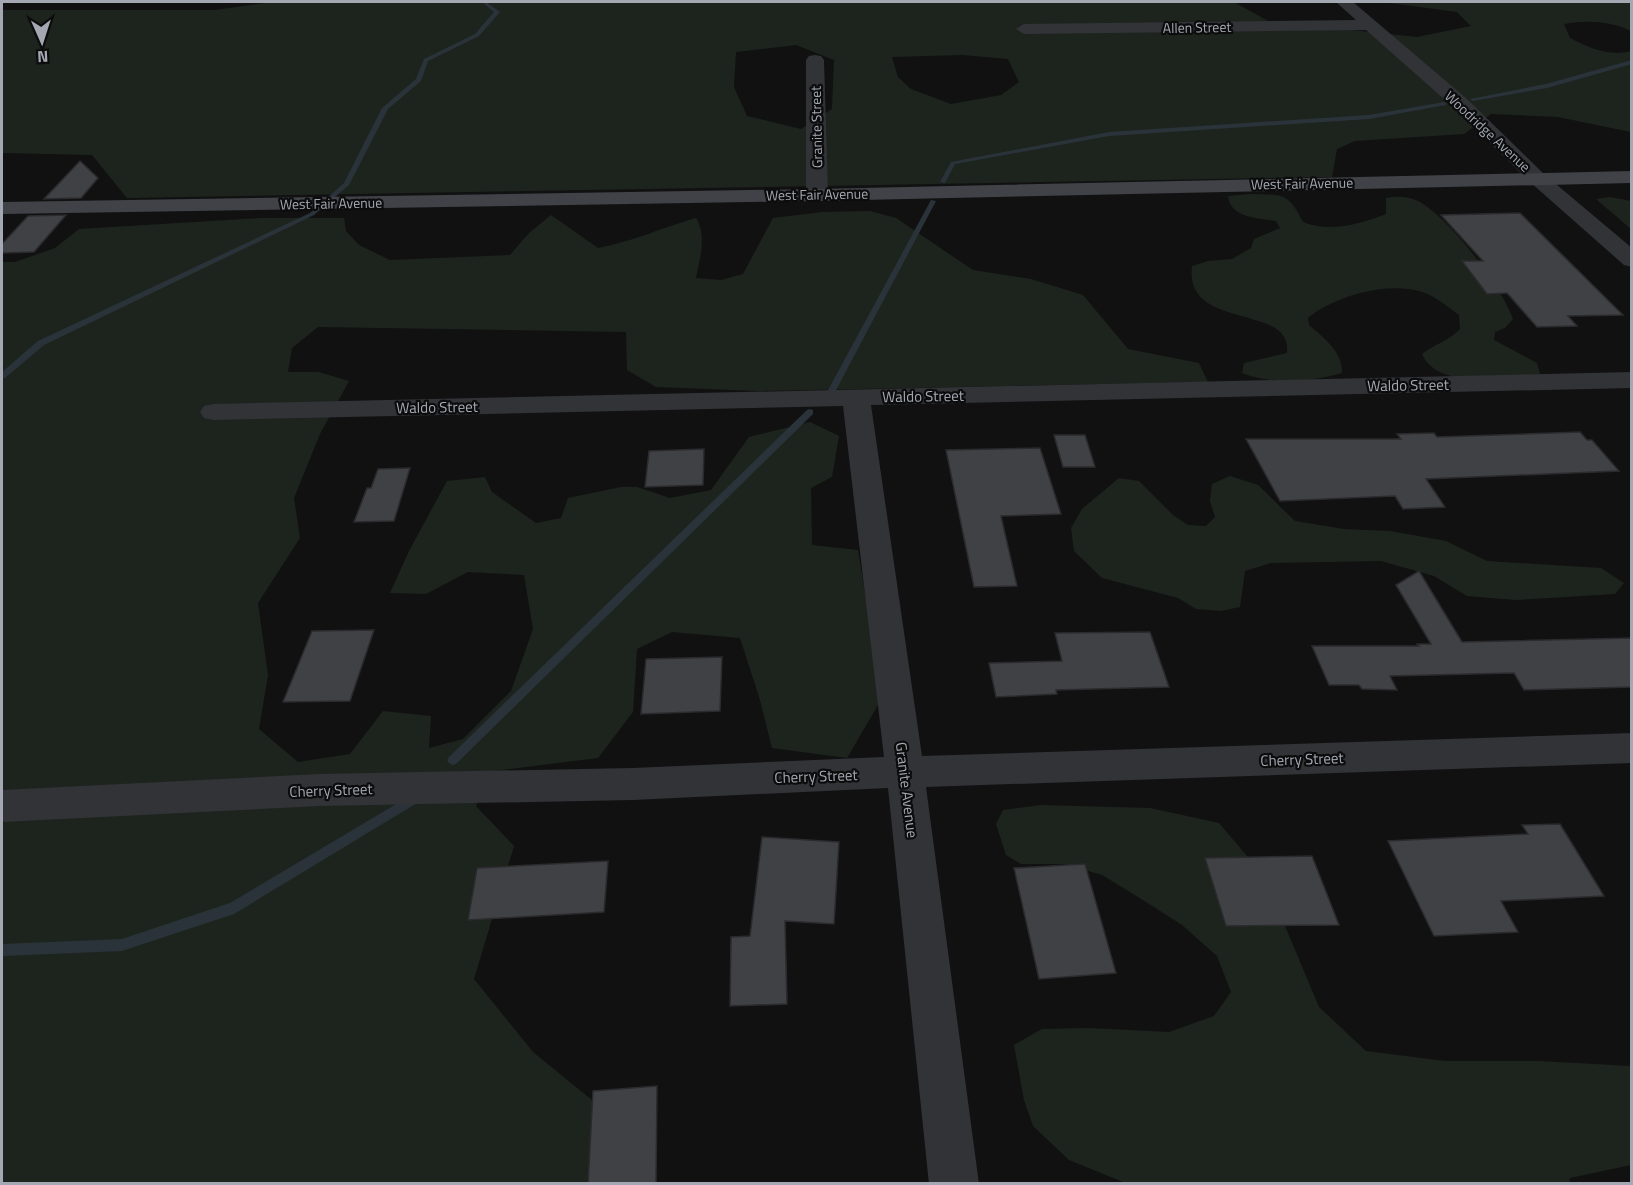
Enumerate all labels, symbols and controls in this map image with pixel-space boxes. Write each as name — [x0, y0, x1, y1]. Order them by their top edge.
north arrow — [12, 12, 72, 72]
street label: Allen Street — [1163, 16, 1232, 38]
text: N — [37, 45, 49, 69]
street label: Granite Street — [805, 86, 827, 168]
street label: Woodridge Avenue — [1440, 86, 1536, 176]
street label: West Fair Avenue — [1251, 172, 1353, 194]
street label: West Fair Avenue — [766, 183, 868, 205]
street label: West Fair Avenue — [280, 192, 382, 214]
street label: Waldo Street — [1367, 373, 1450, 397]
street label: Waldo Street — [882, 384, 965, 408]
street label: Waldo Street — [396, 395, 479, 419]
street label: Granite Avenue — [890, 741, 924, 839]
street label: Cherry Street — [1260, 746, 1345, 772]
street label: Cherry Street — [774, 763, 859, 789]
street label: Cherry Street — [289, 777, 374, 803]

